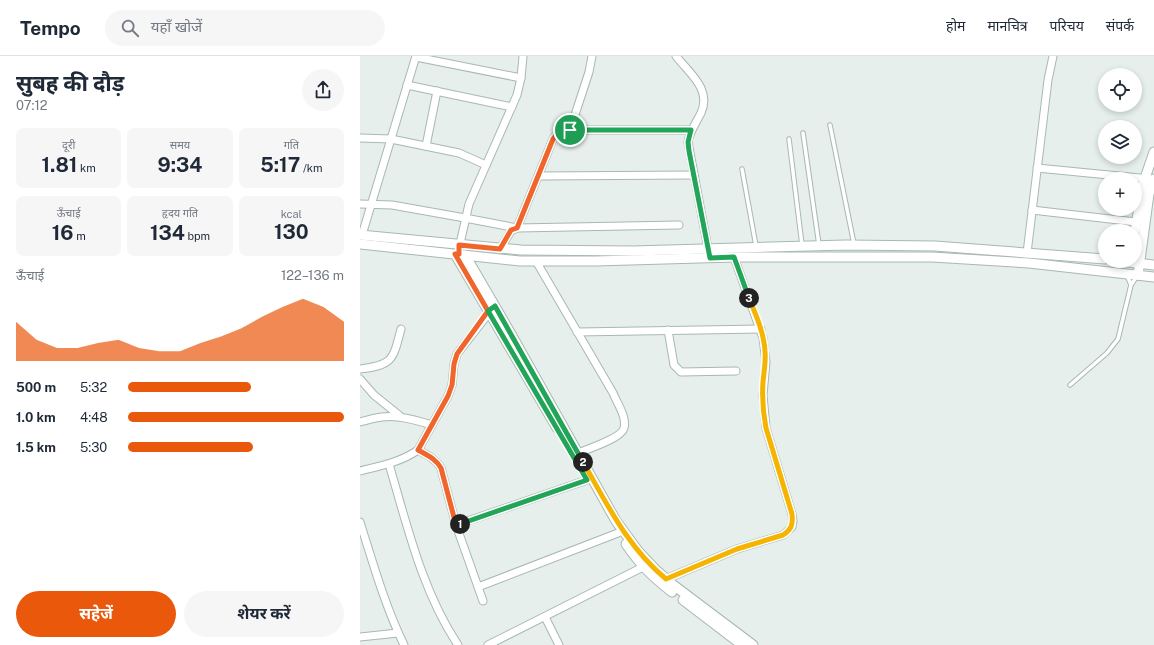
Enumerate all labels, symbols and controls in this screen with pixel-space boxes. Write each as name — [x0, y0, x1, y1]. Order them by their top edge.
search box — [105, 10, 385, 46]
text: Tempo — [20, 17, 81, 39]
icon: search — [119, 17, 141, 39]
text: यहाँ खोजें — [151, 18, 202, 35]
text: होम — [946, 18, 965, 34]
text: मानचित्र — [987, 18, 1028, 34]
text: परिचय — [1050, 18, 1084, 34]
text: संपर्क — [1106, 18, 1134, 34]
map controls — [1098, 68, 1142, 268]
button: locate — [1098, 68, 1142, 112]
button: share — [302, 69, 344, 111]
text: सुबह की दौड़ — [16, 70, 124, 96]
text: 07:12 — [16, 98, 48, 113]
pin — [553, 113, 587, 147]
icon: arrive — [559, 119, 581, 141]
button: layers — [1098, 120, 1142, 164]
text: दूरी — [62, 139, 75, 151]
text: समय — [170, 139, 190, 151]
text: गति — [284, 139, 299, 151]
text: 1.81 — [42, 153, 77, 177]
text: 9:34 — [158, 153, 202, 177]
text: 5:17 — [260, 153, 300, 177]
text: km — [77, 162, 96, 174]
text: /km — [300, 162, 322, 174]
button: + — [1098, 172, 1142, 216]
text: ऊँचाई — [57, 207, 81, 219]
text: हृदय गति — [162, 207, 198, 219]
text: kcal — [281, 208, 302, 220]
text: 130 — [274, 220, 309, 244]
text: 16 — [52, 221, 73, 245]
text: 134 — [150, 221, 185, 245]
button: − — [1098, 224, 1142, 268]
text: m — [73, 230, 86, 242]
text: bpm — [185, 230, 210, 242]
text: ऊँचाई — [16, 268, 44, 283]
text: 122–136 m — [281, 268, 344, 283]
pin: 3 — [739, 288, 759, 308]
text: 3 — [745, 292, 753, 304]
text: 500 m — [16, 380, 56, 395]
text: 5:32 — [80, 380, 107, 395]
text: 1.0 km — [16, 410, 56, 425]
text: 4:48 — [80, 410, 108, 425]
text: 1.5 km — [16, 440, 56, 455]
text: 5:30 — [80, 440, 107, 455]
pin: 2 — [573, 452, 593, 472]
text: 2 — [580, 456, 587, 468]
pin: 1 — [450, 514, 470, 534]
text: 1 — [458, 518, 462, 530]
button: सहेजें — [16, 591, 176, 637]
button: शेयर करें — [184, 591, 344, 637]

